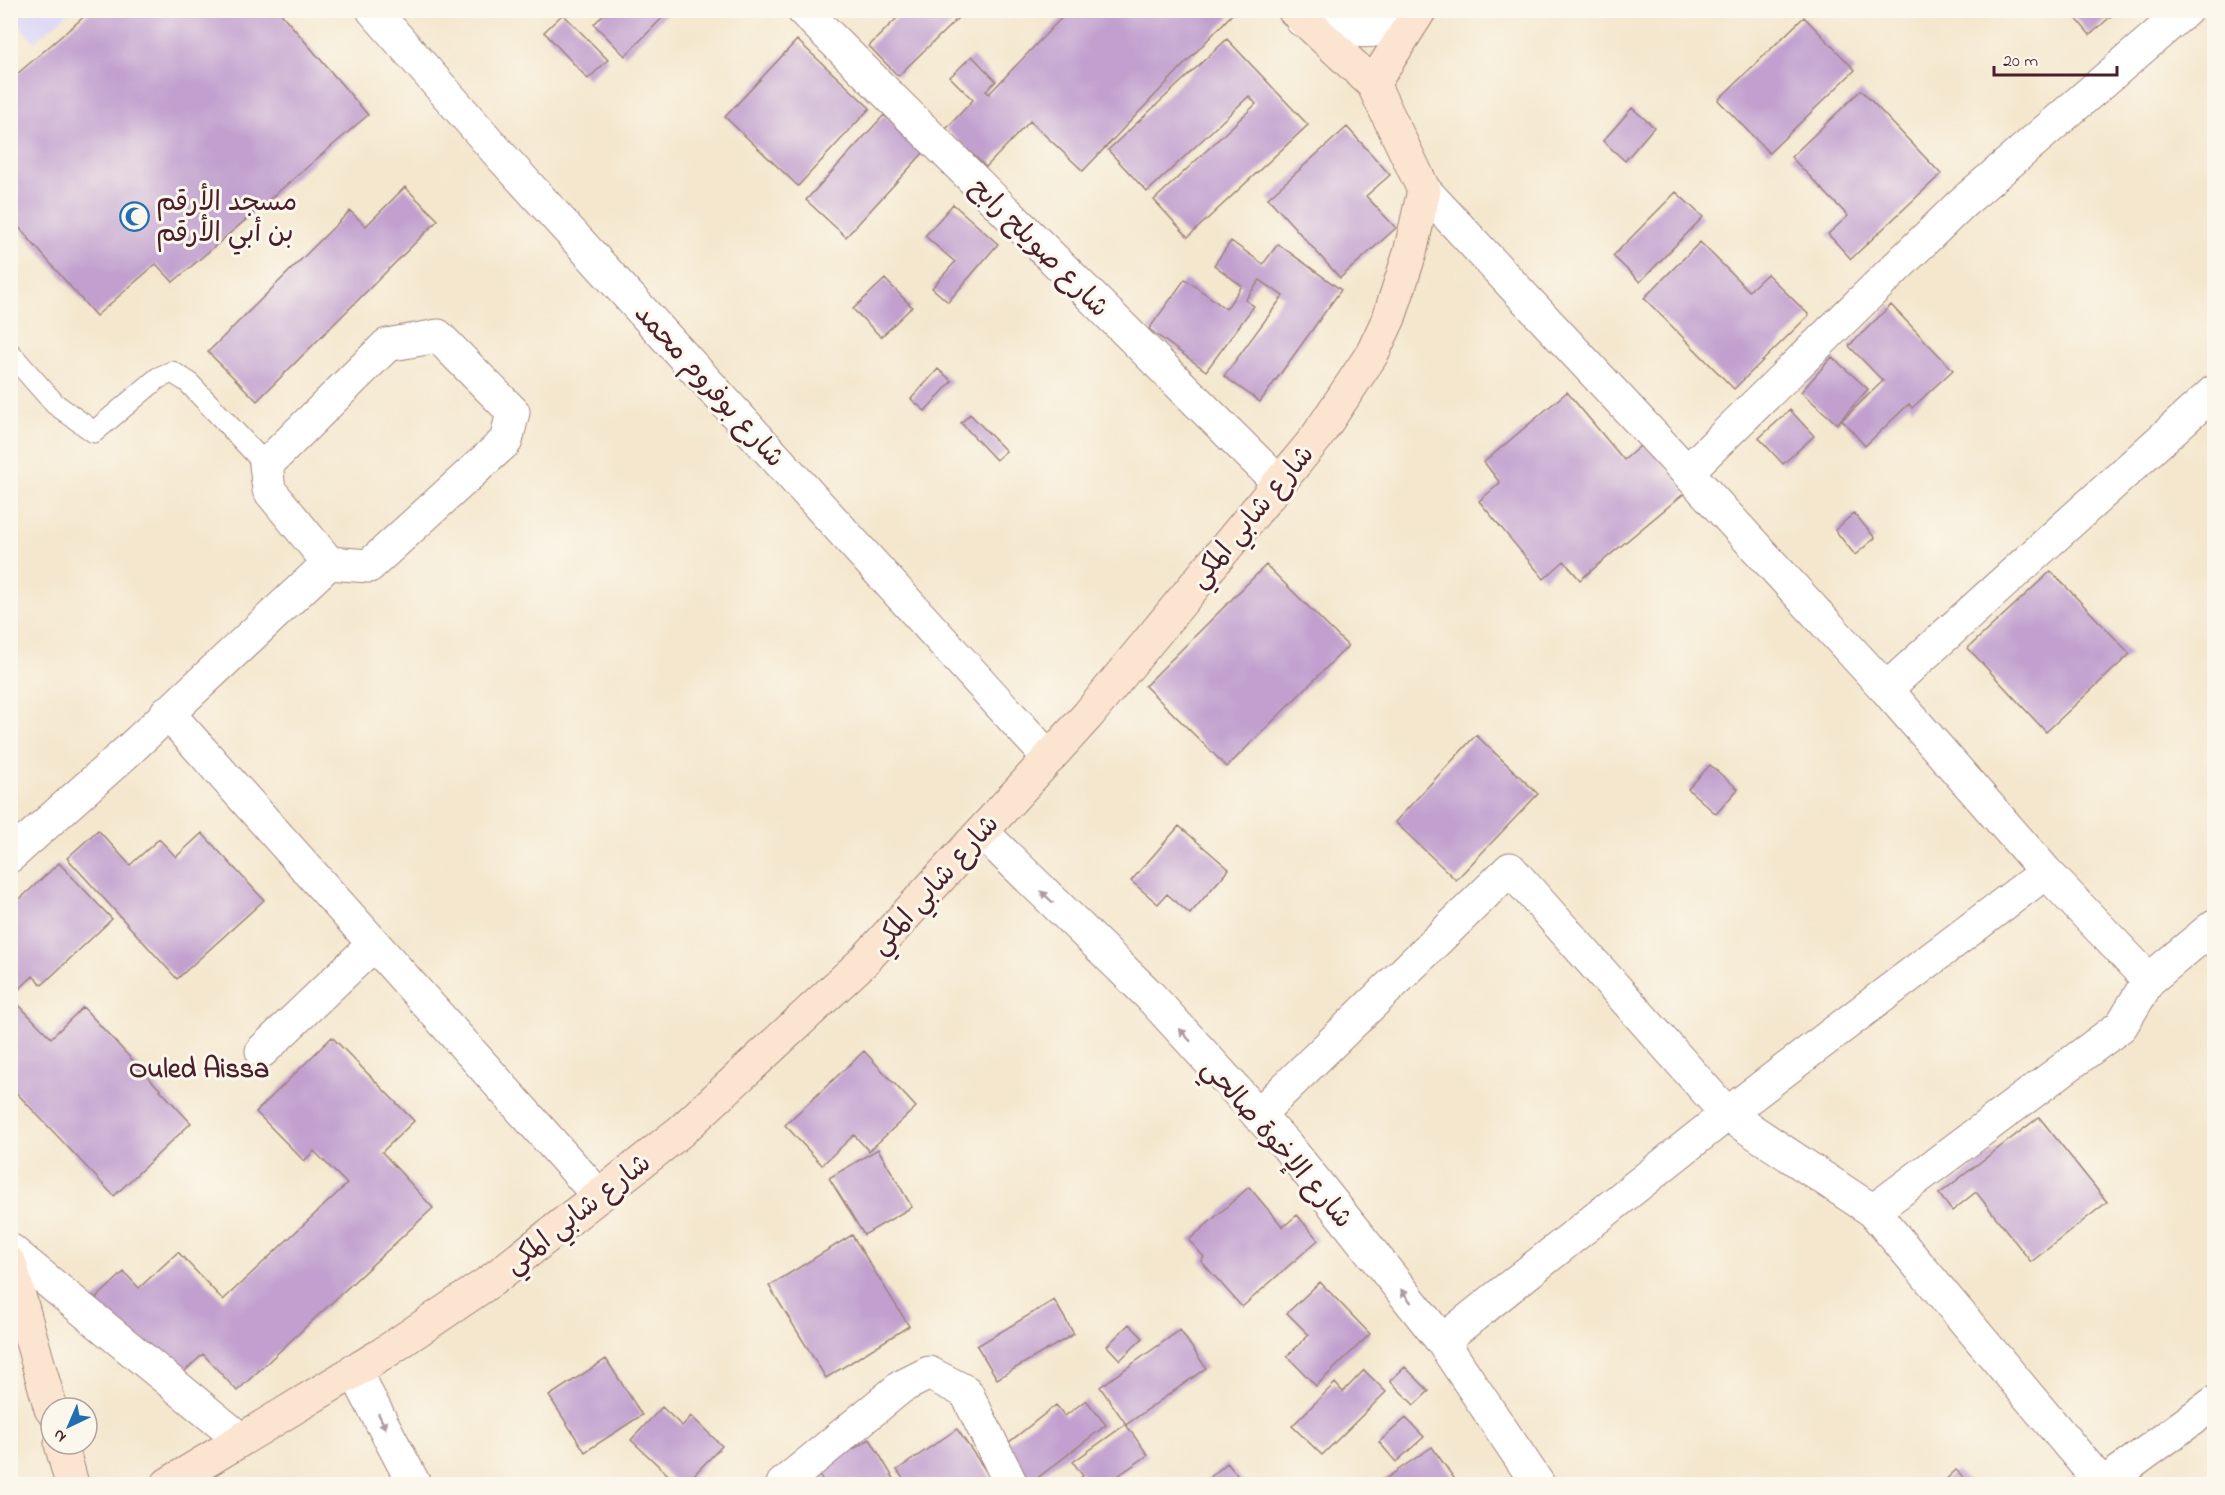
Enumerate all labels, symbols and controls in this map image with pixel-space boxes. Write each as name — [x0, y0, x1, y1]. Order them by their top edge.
scale bar — [1994, 39, 2117, 77]
text: 20 m — [2003, 49, 2038, 75]
street label: شارع صويلح رابح — [960, 170, 1117, 327]
place label: مسجد الأرقم بن أبي الأرقم — [156, 183, 297, 255]
mosque icon: مسجد الأرقم بن أبي الأرقم — [119, 201, 151, 233]
street label: شارع بوفروم محمد — [624, 296, 793, 477]
street label: شارع شابي المكي — [1181, 437, 1325, 598]
street label: شارع شابي المكي — [862, 807, 1010, 965]
one-way arrow — [1041, 890, 1055, 904]
one-way arrow — [1179, 1028, 1192, 1043]
district label: Ouled Aissa — [129, 1050, 269, 1091]
street label: شارع الإخوة صالحي — [1191, 1051, 1361, 1239]
street label: شارع شابي المكي — [497, 1145, 661, 1286]
one-way arrow — [1400, 1288, 1412, 1303]
north arrow — [39, 1396, 99, 1456]
one-way arrow — [378, 1412, 387, 1429]
text: N — [48, 1423, 72, 1448]

